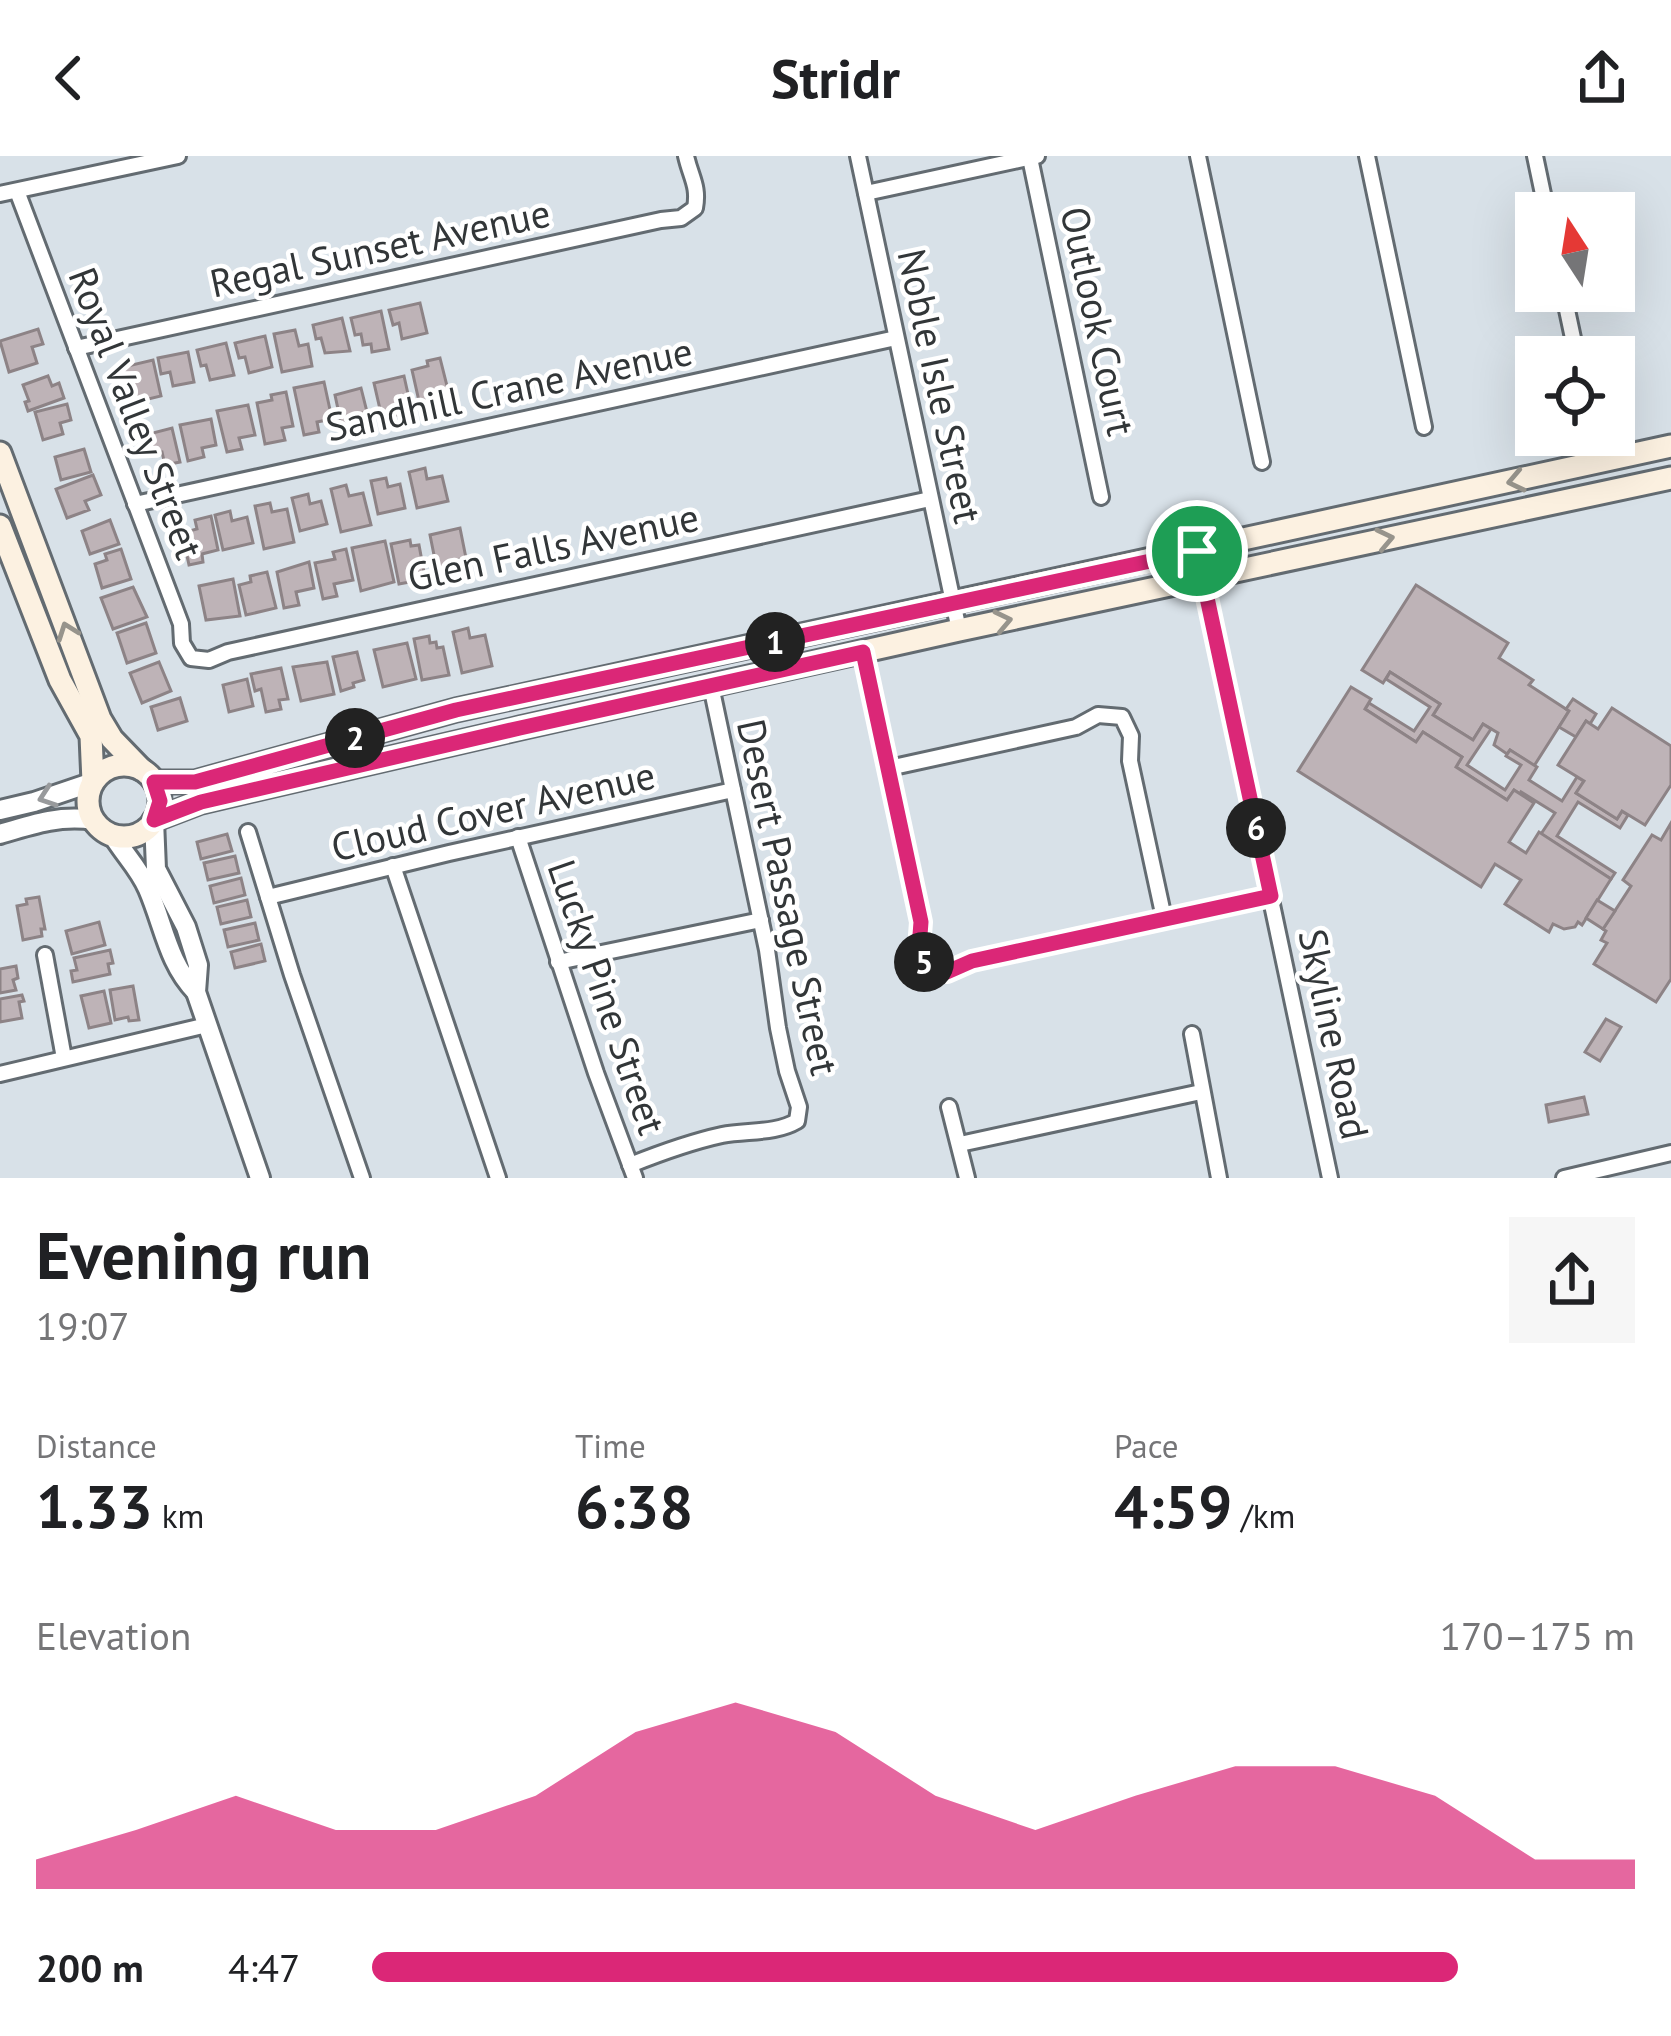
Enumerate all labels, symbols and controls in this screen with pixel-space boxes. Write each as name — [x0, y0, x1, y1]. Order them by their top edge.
text: Stridr — [771, 43, 900, 113]
icon: back — [36, 45, 102, 111]
icon: share — [1569, 45, 1635, 111]
street label: Regal Sunset Avenue — [205, 187, 555, 308]
north arrow — [1515, 192, 1635, 312]
map controls — [1515, 192, 1635, 456]
street label: Outlook Court — [1049, 202, 1148, 440]
street label: Noble Isle Street — [887, 244, 994, 528]
street label: Royal Valley Street — [57, 260, 215, 566]
street label: Sandhill Crane Avenue — [321, 325, 697, 452]
button: locate — [1515, 336, 1635, 456]
one-way arrow — [1506, 467, 1526, 492]
street label: Glen Falls Avenue — [403, 491, 703, 602]
pin — [1146, 500, 1248, 602]
icon: arrive — [1164, 518, 1230, 584]
one-way arrow — [1374, 528, 1394, 553]
one-way arrow — [993, 610, 1013, 635]
pin: 1 — [745, 612, 805, 672]
text: 1 — [766, 620, 784, 663]
one-way arrow — [57, 622, 81, 643]
pin: 2 — [325, 708, 385, 768]
street label: Desert Passage Street — [726, 714, 851, 1079]
text: 2 — [346, 716, 364, 759]
street label: Cloud Cover Avenue — [326, 748, 660, 873]
one-way arrow — [38, 783, 59, 807]
pin: 6 — [1226, 798, 1286, 858]
text: 6 — [1247, 806, 1265, 849]
street label: Lucky Pine Street — [537, 853, 678, 1141]
street label: Skyline Road — [1287, 924, 1382, 1144]
pin: 5 — [894, 932, 954, 992]
text: 5 — [915, 940, 933, 983]
text: Evening run — [36, 1212, 371, 1297]
button: share — [1509, 1217, 1635, 1343]
text: 19:07 — [36, 1300, 130, 1351]
text: Distance — [36, 1424, 157, 1467]
text: Time — [575, 1424, 646, 1467]
text: Pace — [1114, 1424, 1179, 1467]
text: 1.33 — [36, 1467, 153, 1545]
text: 6:38 — [575, 1467, 693, 1545]
text: 4:59 — [1114, 1467, 1232, 1545]
text: km — [153, 1494, 204, 1537]
text: /km — [1232, 1494, 1295, 1537]
text: Elevation — [36, 1610, 191, 1661]
text: 170–175 m — [1440, 1610, 1635, 1661]
text: 200 m — [36, 1942, 144, 1993]
text: 4:47 — [228, 1942, 300, 1993]

